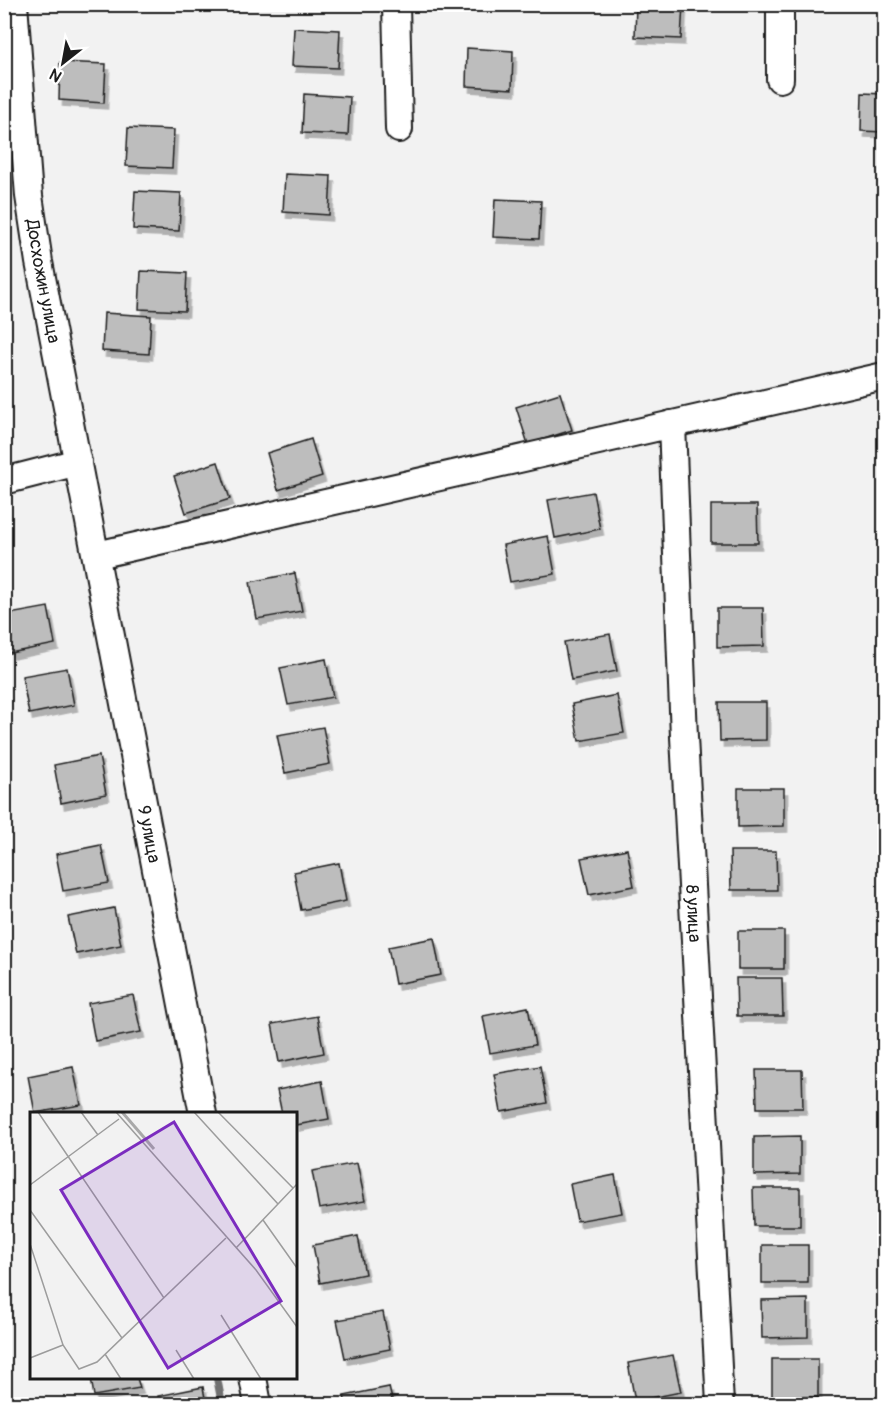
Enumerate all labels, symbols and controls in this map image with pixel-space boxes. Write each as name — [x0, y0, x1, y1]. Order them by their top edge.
north arrow — [33, 33, 93, 93]
text: N — [46, 64, 66, 86]
street label: Досхожин улица — [21, 217, 65, 345]
street label: 9 улица — [132, 804, 165, 865]
street label: 8 улица — [680, 884, 706, 943]
inset map — [30, 1112, 297, 1379]

